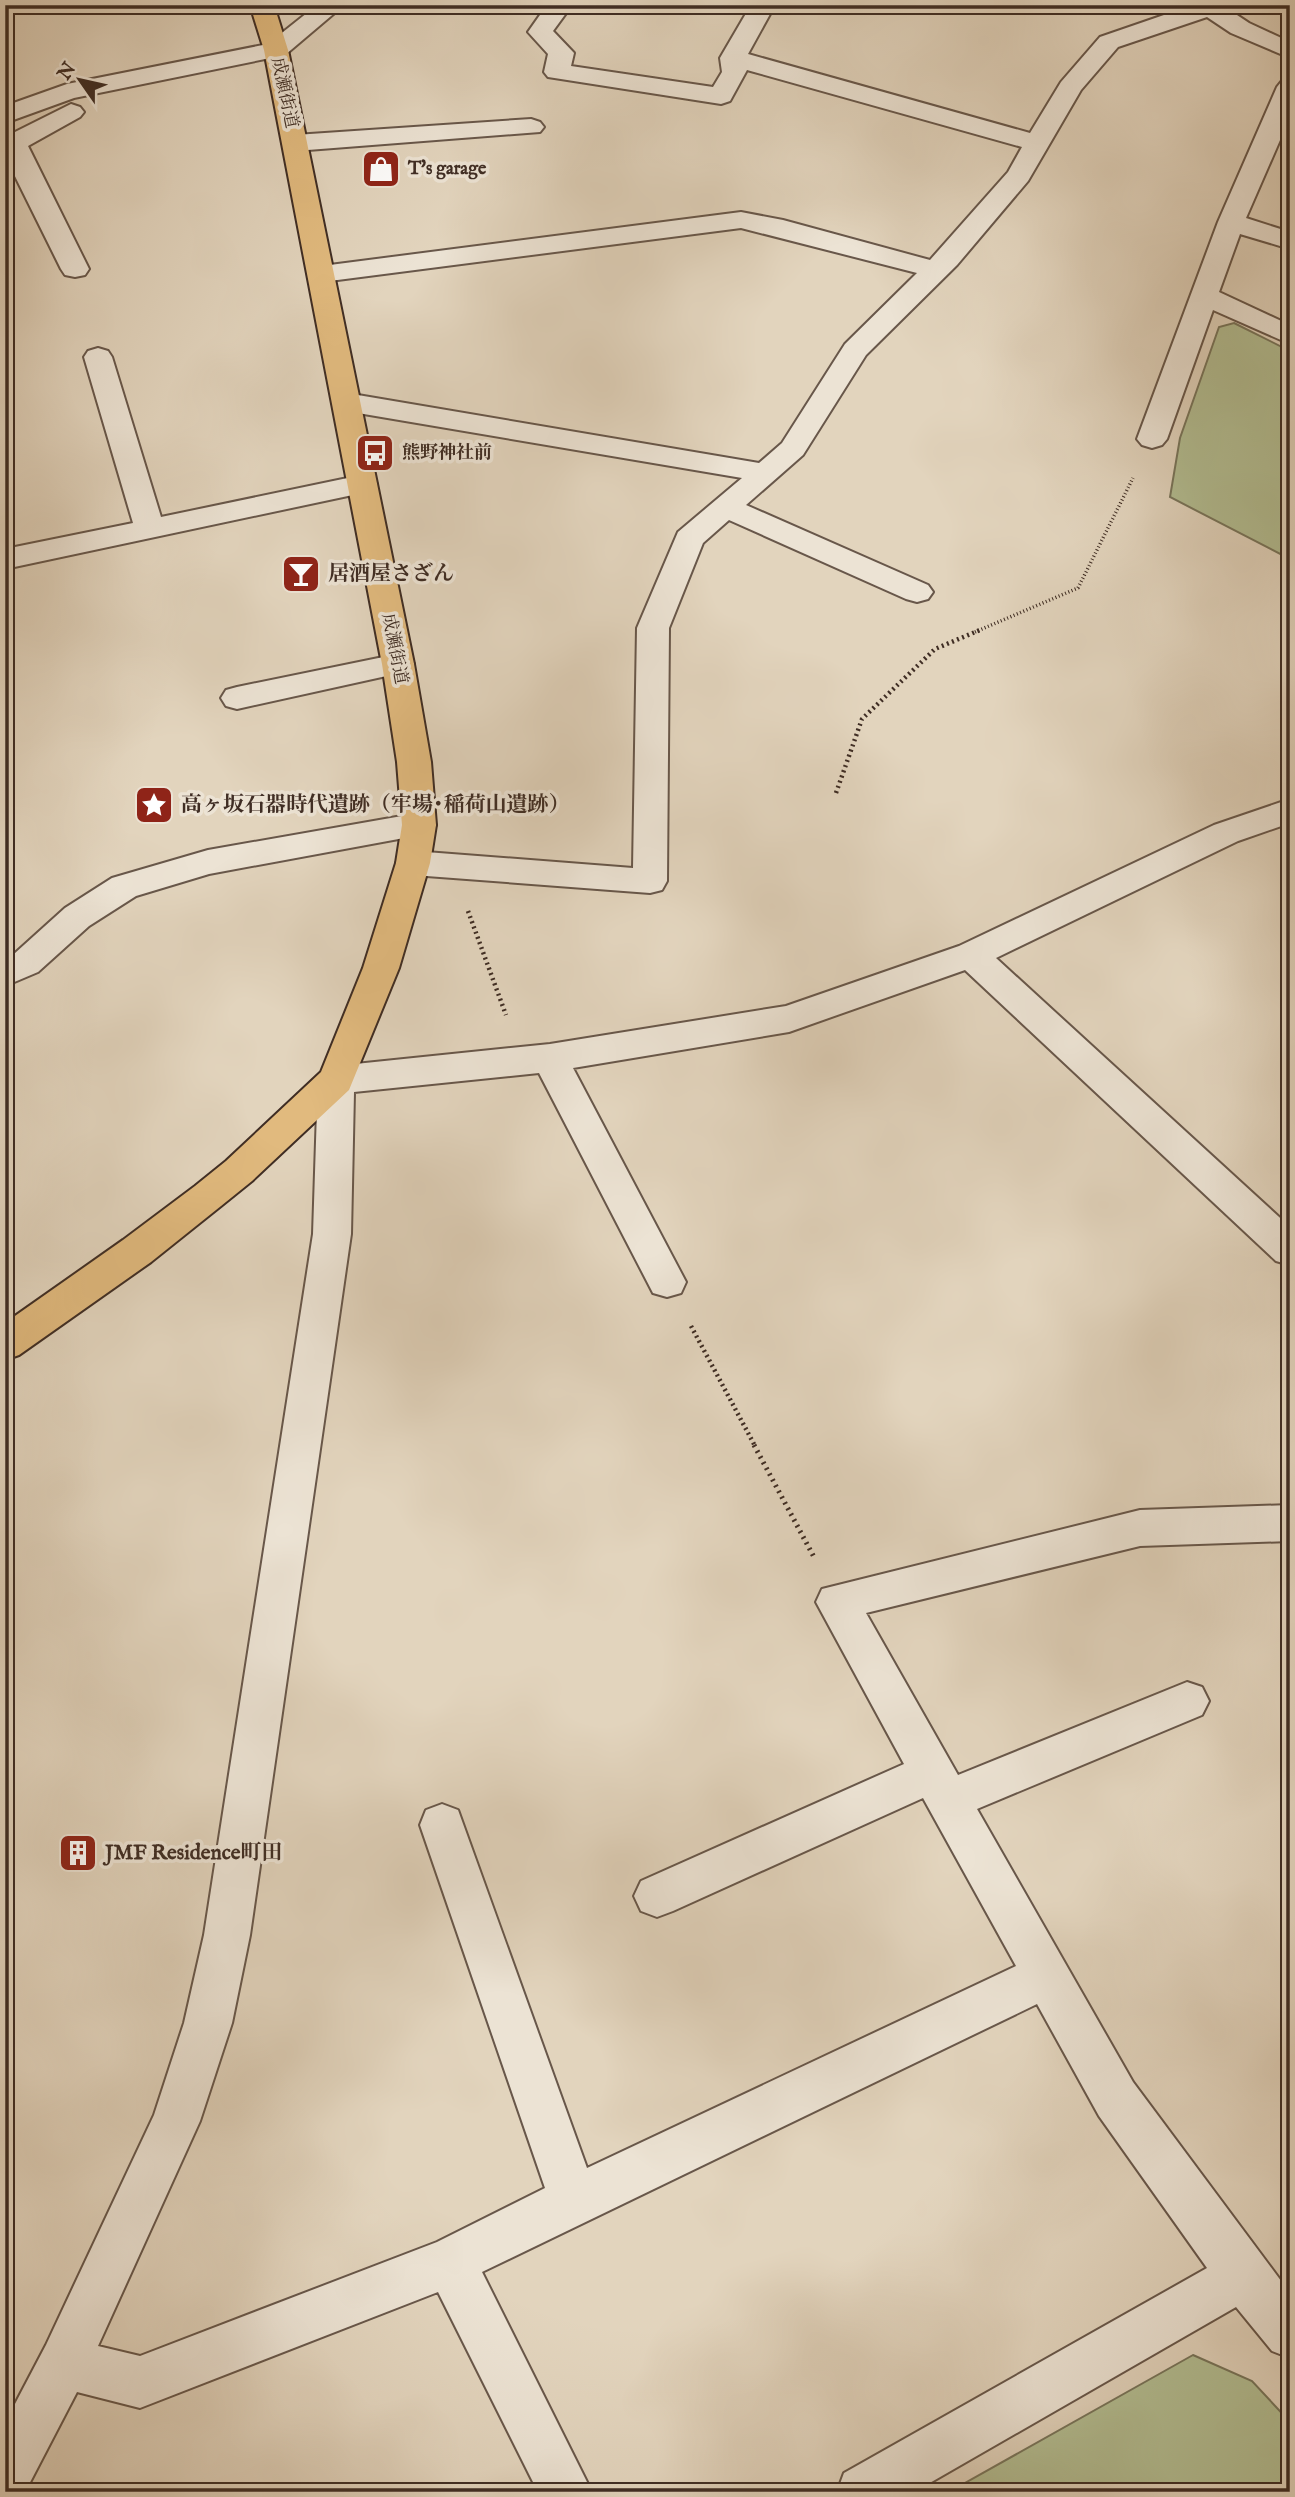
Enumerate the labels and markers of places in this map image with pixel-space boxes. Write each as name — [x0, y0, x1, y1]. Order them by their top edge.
shop icon: T's garage — [360, 148, 402, 190]
place label: T's garage — [407, 158, 487, 181]
bus stop icon: 熊野神社前 — [354, 432, 396, 474]
place label: 熊野神社前 — [402, 442, 492, 465]
bar icon: 居酒屋さざん — [280, 553, 322, 595]
place label: 居酒屋さざん — [328, 561, 454, 588]
place icon: 高ヶ坂石器時代遺跡（牢場･稲荷山遺跡） — [133, 784, 175, 826]
place label: 高ヶ坂石器時代遺跡（牢場･稲荷山遺跡） — [181, 792, 570, 819]
building icon: JMF Residence町田 — [57, 1832, 99, 1874]
place label: JMF Residence町田 — [102, 1840, 282, 1867]

